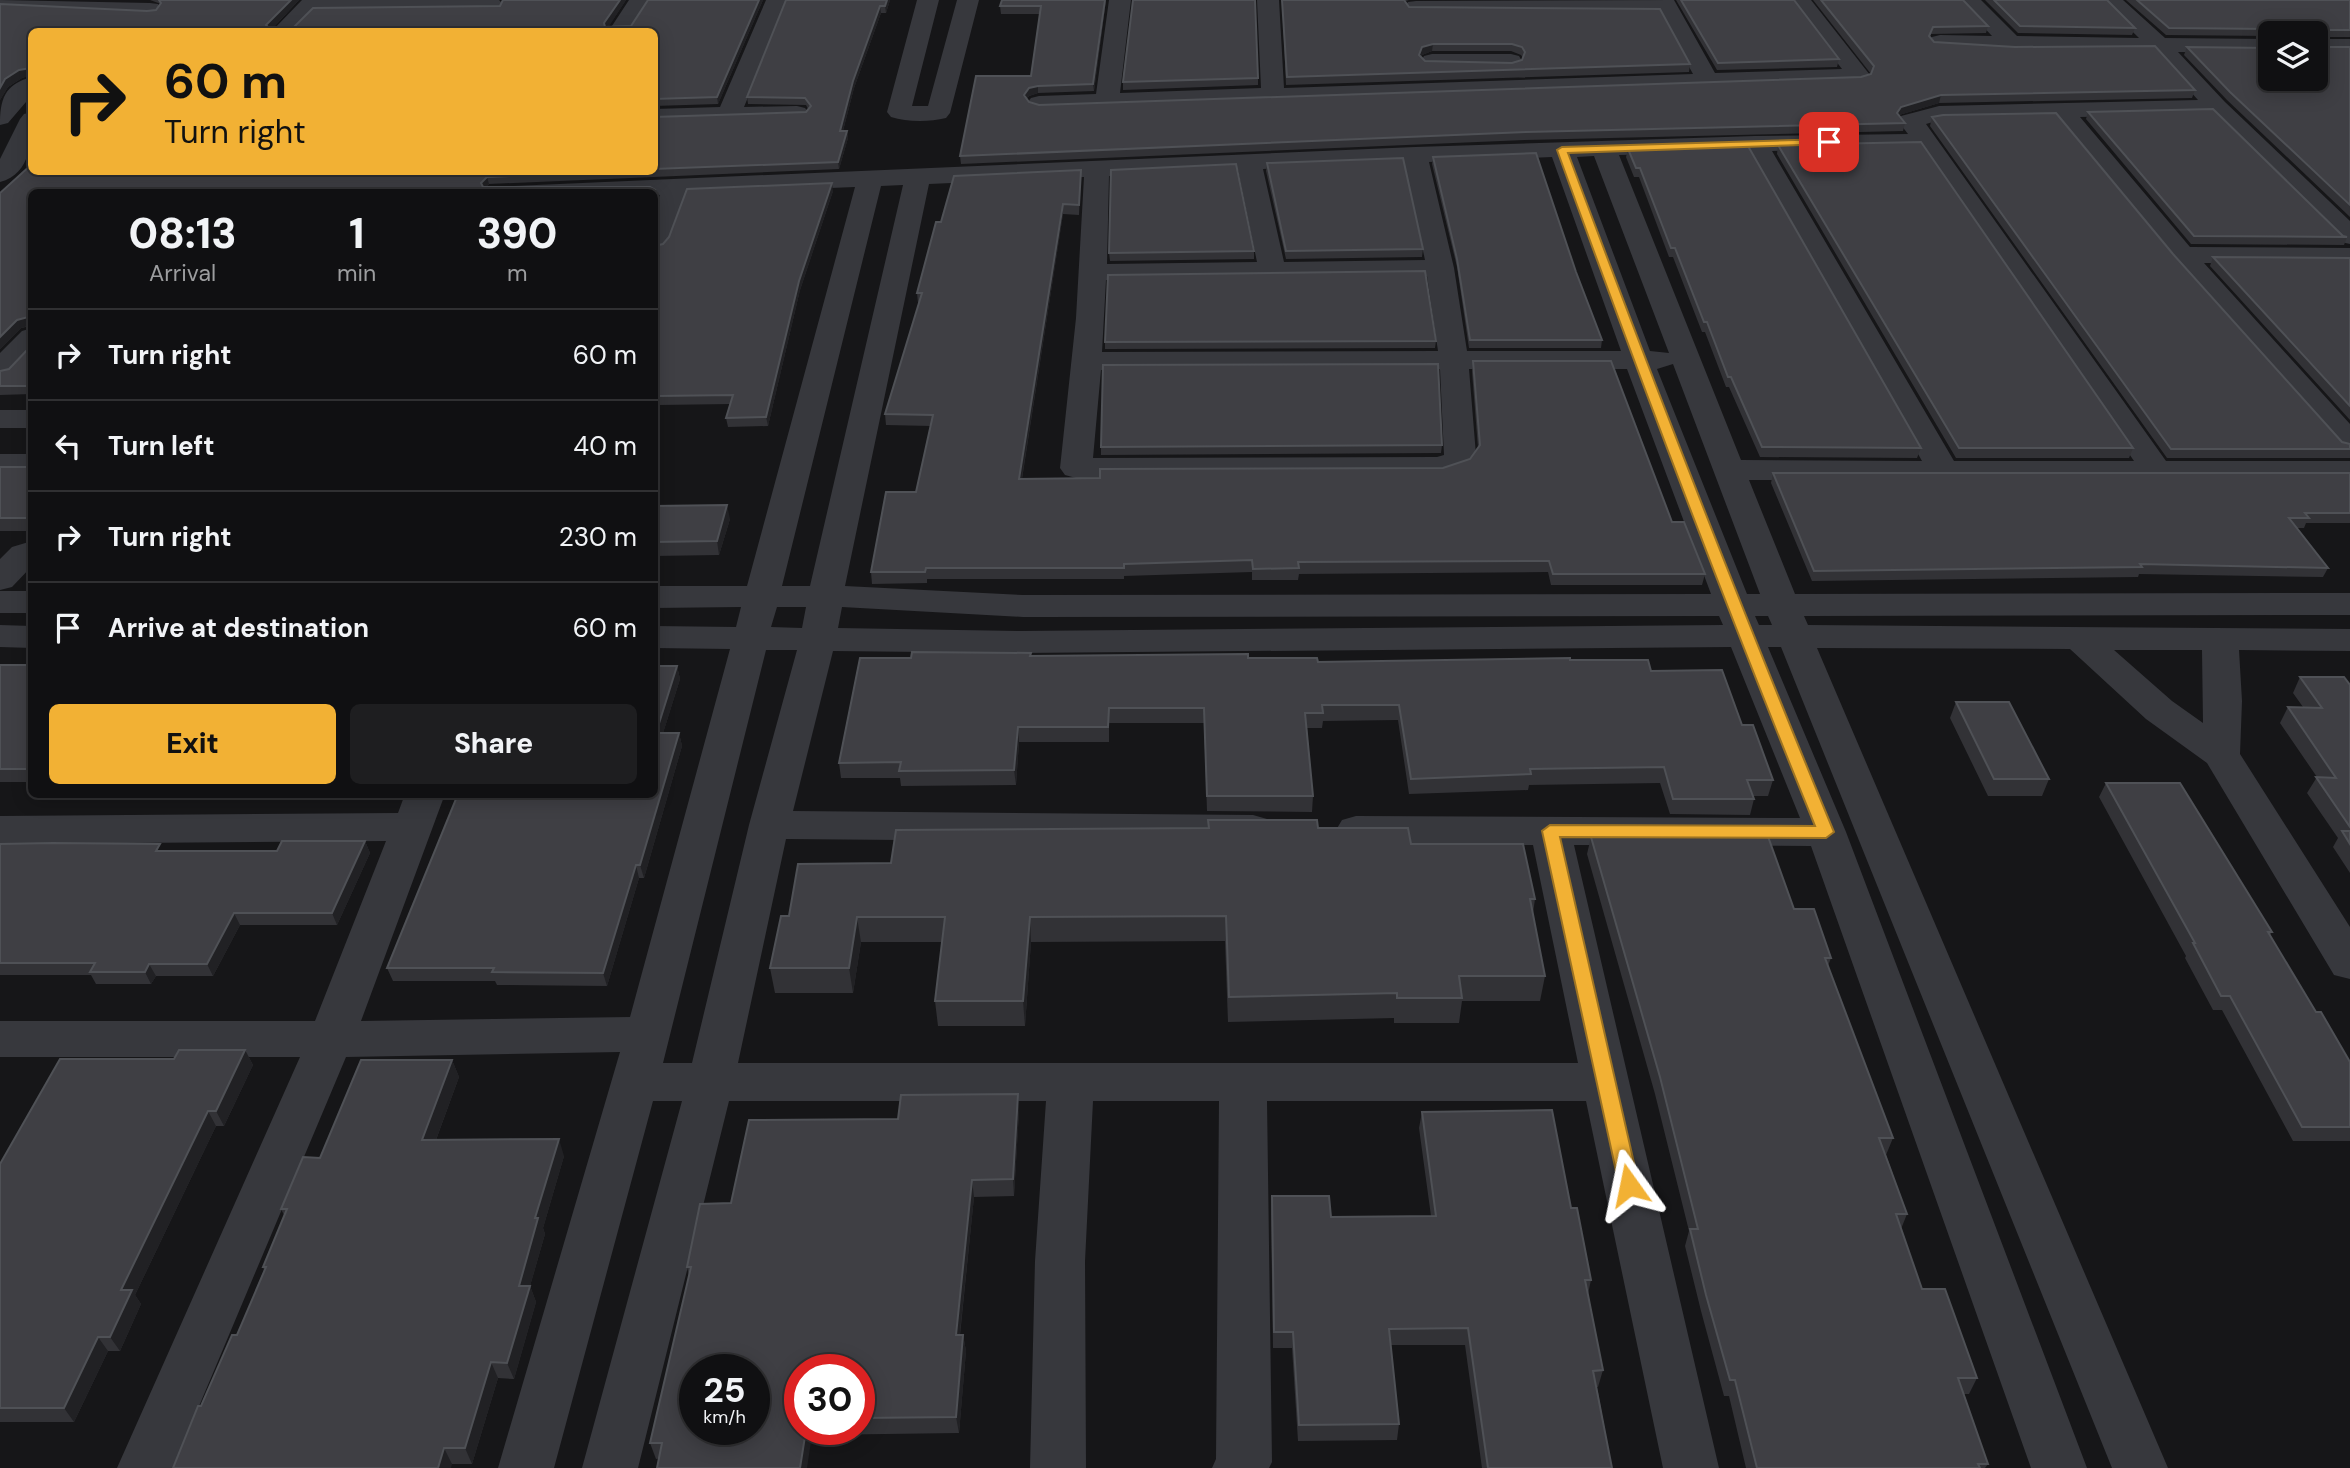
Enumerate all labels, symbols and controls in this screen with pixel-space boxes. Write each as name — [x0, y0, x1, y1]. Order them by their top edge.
map controls — [2258, 21, 2328, 91]
button: layers — [2258, 21, 2328, 91]
text: 60 m — [164, 49, 287, 113]
icon: right — [49, 56, 140, 147]
text: Turn right — [164, 111, 306, 153]
pin — [1799, 112, 1859, 172]
icon: arrive — [1810, 123, 1848, 161]
text: 08:13 — [128, 206, 237, 261]
text: 1 — [349, 206, 364, 261]
text: 390 — [477, 206, 558, 261]
text: Arrival — [149, 258, 216, 288]
text: min — [337, 258, 376, 288]
text: m — [507, 258, 527, 288]
icon: right — [49, 336, 87, 374]
text: Turn right — [108, 338, 232, 372]
text: 60 m — [573, 338, 637, 372]
icon: left — [49, 427, 87, 465]
text: Turn left — [108, 429, 215, 463]
text: 40 m — [573, 429, 637, 463]
icon: right — [49, 518, 87, 556]
text: Turn right — [108, 520, 232, 554]
text: 230 m — [559, 520, 637, 554]
icon: arrive — [49, 609, 87, 647]
text: Arrive at destination — [108, 611, 369, 645]
text: 60 m — [573, 611, 637, 645]
button: Exit — [49, 704, 336, 784]
button: Share — [350, 704, 637, 784]
position arrow — [1592, 1148, 1666, 1222]
speed limit sign: 30 — [784, 1354, 875, 1445]
text: 25 — [704, 1367, 745, 1413]
text: km/h — [703, 1405, 746, 1429]

